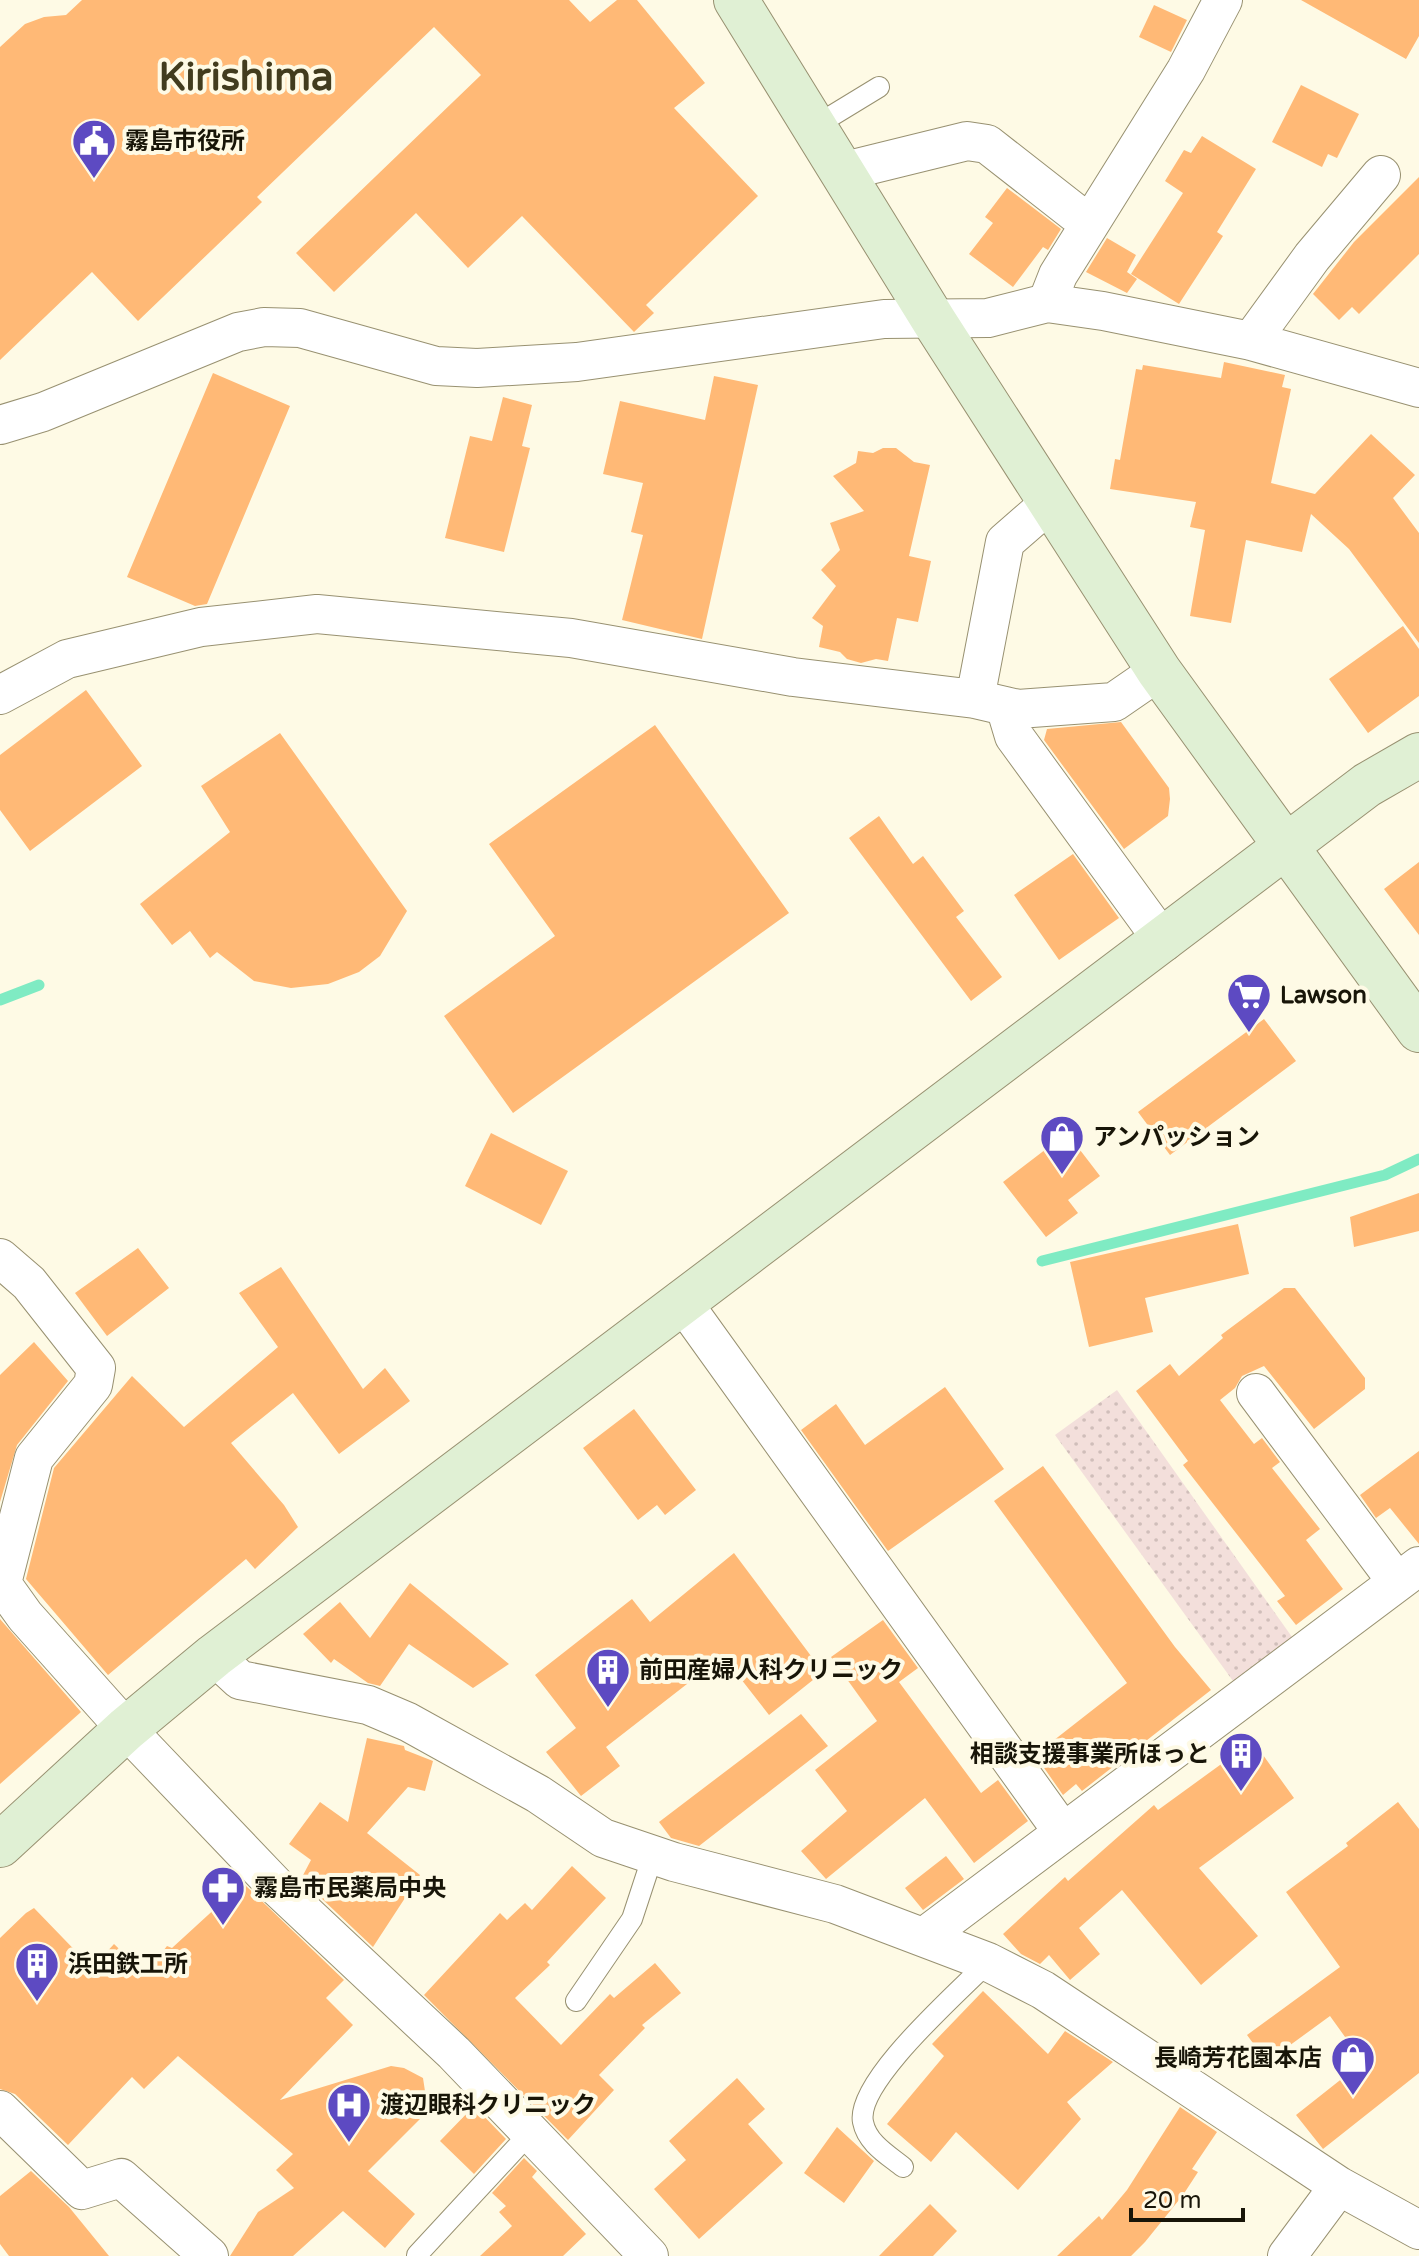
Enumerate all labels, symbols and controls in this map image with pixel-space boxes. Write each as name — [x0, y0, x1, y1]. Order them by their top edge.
district label: Kirishima — [159, 53, 333, 101]
public building icon: 霧島市役所 — [70, 117, 118, 180]
place label: 霧島市役所 — [125, 127, 245, 156]
supermarket icon: Lawson — [1225, 971, 1273, 1034]
place label: Lawson — [1280, 981, 1367, 1010]
shop icon: アンパッション — [1038, 1113, 1086, 1176]
place label: アンパッション — [1093, 1123, 1260, 1152]
building icon: 前田産婦人科クリニック — [584, 1646, 632, 1709]
place label: 前田産婦人科クリニック — [639, 1656, 903, 1685]
building icon: 相談支援事業所ほっと — [1217, 1730, 1265, 1793]
place label: 相談支援事業所ほっと — [970, 1740, 1210, 1769]
pharmacy icon: 霧島市民薬局中央 — [199, 1864, 247, 1927]
place label: 霧島市民薬局中央 — [254, 1874, 446, 1903]
building icon: 浜田鉄工所 — [13, 1940, 61, 2003]
place label: 浜田鉄工所 — [68, 1950, 188, 1979]
shop icon: 長崎芳花園本店 — [1329, 2034, 1377, 2097]
place label: 長崎芳花園本店 — [1154, 2044, 1322, 2073]
hospital icon: 渡辺眼科クリニック — [325, 2081, 373, 2144]
place label: 渡辺眼科クリニック — [380, 2091, 596, 2120]
scale bar — [1131, 2172, 1243, 2222]
text: 20 m — [1143, 2186, 1201, 2215]

